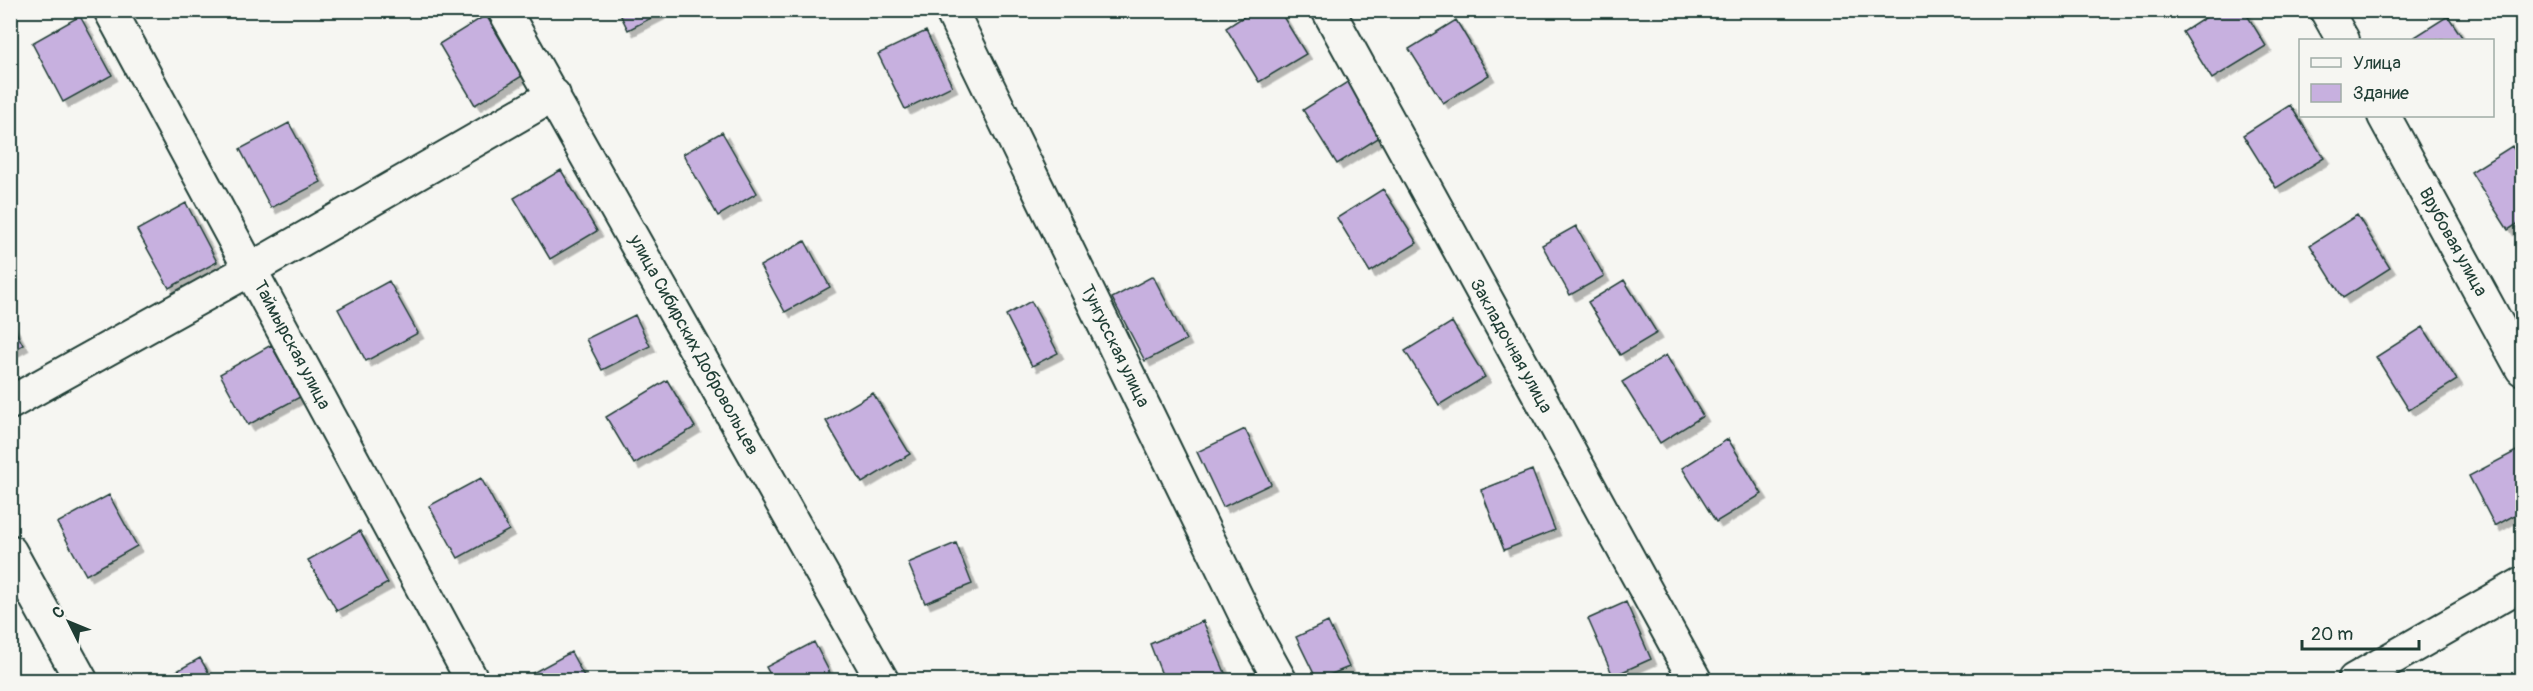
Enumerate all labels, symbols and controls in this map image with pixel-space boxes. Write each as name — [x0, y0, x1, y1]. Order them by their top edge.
legend — [2299, 39, 2494, 117]
text: Улица — [2353, 52, 2401, 75]
text: Здание — [2353, 82, 2409, 105]
street label: Врубовая улица — [2414, 184, 2492, 300]
street label: улица Сибирских Добровольцев — [623, 230, 764, 459]
street label: Закладочная улица — [1464, 275, 1558, 417]
street label: Таймырская улица — [248, 277, 336, 413]
street label: Тунгусская улица — [1075, 281, 1155, 411]
north arrow — [39, 592, 99, 652]
text: С — [48, 602, 70, 623]
scale bar — [2302, 613, 2419, 651]
text: 20 m — [2311, 623, 2353, 646]

